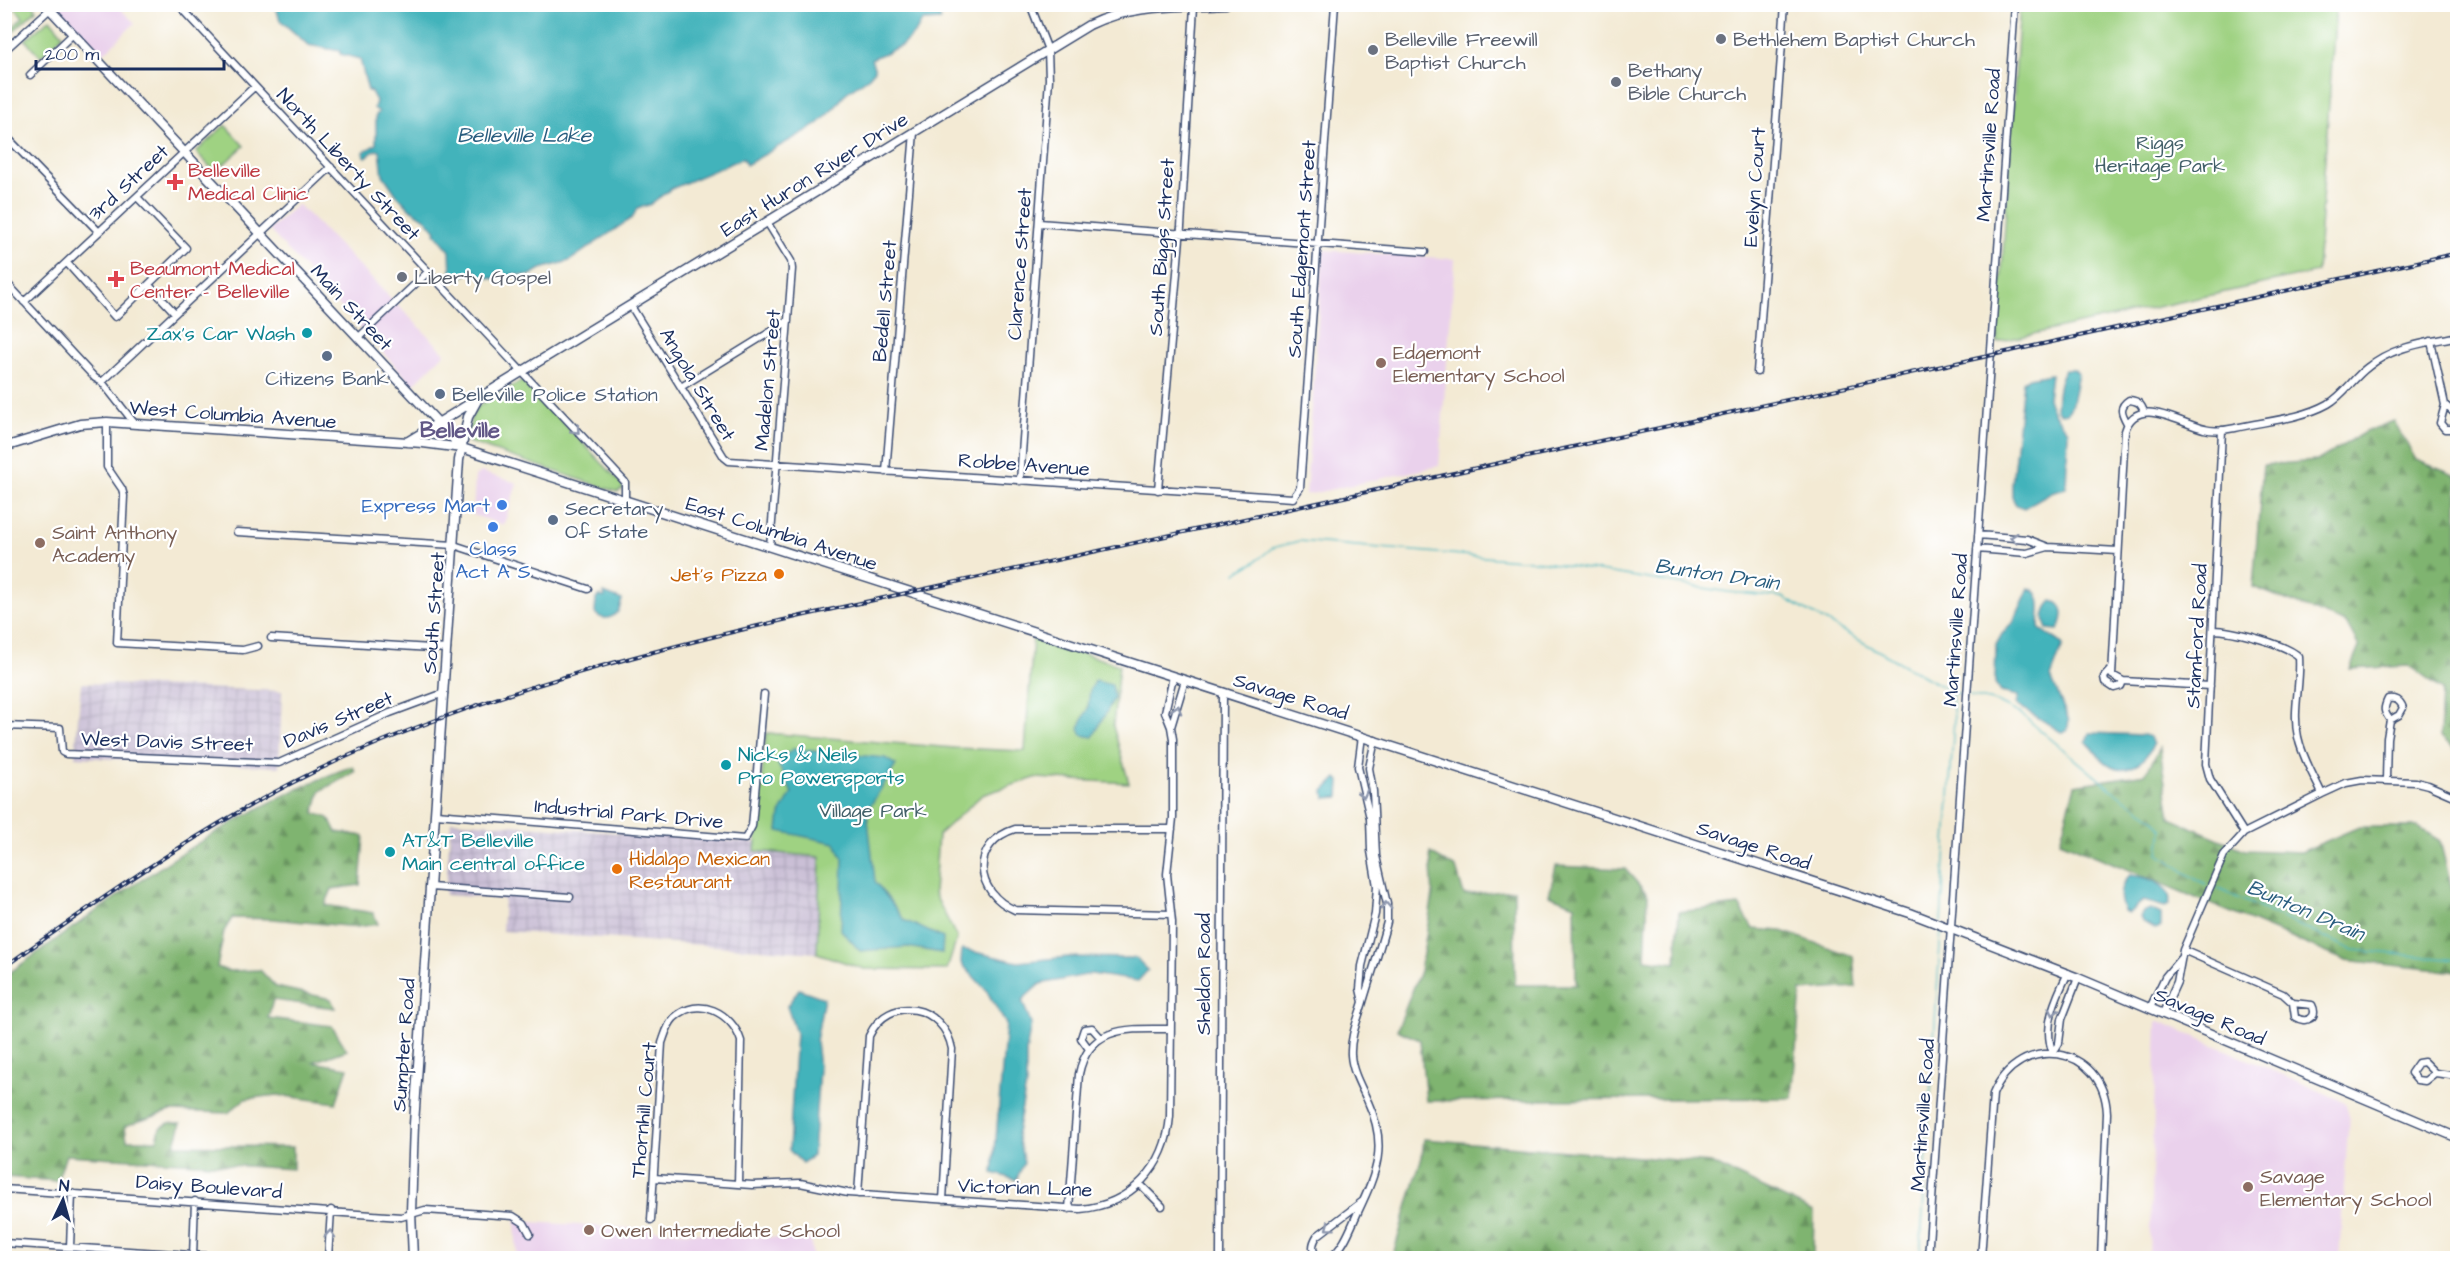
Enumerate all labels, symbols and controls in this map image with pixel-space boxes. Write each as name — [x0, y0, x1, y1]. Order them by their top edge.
place label: Belleville Freewill Baptist Church — [1385, 26, 1538, 77]
place label: Bethlehem Baptist Church — [1733, 26, 1975, 54]
marker: Bethlehem Baptist Church — [1714, 32, 1728, 46]
scale bar — [36, 33, 224, 71]
text: 200 m — [45, 42, 99, 67]
marker: Belleville Freewill Baptist Church — [1366, 43, 1380, 57]
place label: Bethany Bible Church — [1628, 57, 1746, 108]
street label: Martinsville Road — [1970, 68, 2008, 223]
marker: Bethany Bible Church — [1609, 75, 1623, 89]
street label: North Liberty Street — [269, 82, 427, 248]
street label: East Huron River Drive — [715, 106, 914, 244]
water label: Belleville Lake — [457, 121, 593, 150]
street label: Evelyn Court — [1737, 126, 1774, 248]
park label: Riggs Heritage Park — [2095, 129, 2225, 181]
street label: 3rd Street — [82, 138, 175, 227]
street label: South Edgemont Street — [1280, 139, 1325, 359]
place label: Belleville Medical Clinic — [188, 157, 309, 208]
street label: South Biggs Street — [1142, 157, 1183, 337]
marker: Belleville Medical Clinic — [166, 173, 184, 191]
street label: Clarence Street — [1001, 187, 1039, 341]
street label: Bedell Street — [866, 239, 904, 363]
place label: Beaumont Medical Center - Belleville — [130, 255, 295, 306]
street label: Main Street — [304, 258, 399, 357]
place label: Liberty Gospel — [414, 264, 551, 293]
marker: Beaumont Medical Center - Belleville — [107, 270, 125, 288]
marker: Liberty Gospel — [395, 270, 409, 284]
street label: Madelon Street — [748, 308, 788, 452]
place label: Zax's Car Wash — [146, 320, 295, 348]
street label: Angola Street — [651, 323, 742, 447]
marker: Zax's Car Wash — [300, 326, 314, 340]
place label: Edgemont Elementary School — [1393, 339, 1565, 391]
marker: Citizens Bank — [320, 349, 334, 363]
marker: Edgemont Elementary School — [1374, 356, 1388, 370]
place label: Citizens Bank — [265, 365, 389, 393]
place label: Belleville Police Station — [452, 381, 658, 409]
marker: Belleville Police Station — [433, 387, 447, 401]
street label: West Columbia Avenue — [128, 394, 338, 436]
district label: Belleville — [420, 415, 500, 446]
one-way arrow — [568, 423, 579, 434]
street label: Robbe Avenue — [957, 446, 1091, 484]
street label: East Columbia Avenue — [682, 490, 881, 578]
place label: Express Mart — [362, 492, 490, 520]
place label: Secretary Of State — [565, 495, 663, 546]
marker: Express Mart — [495, 498, 509, 512]
marker: Secretary Of State — [546, 513, 560, 527]
place label: Saint Anthony Academy — [52, 519, 177, 571]
marker: Class Act A S — [486, 520, 500, 534]
one-way arrow — [2009, 531, 2018, 544]
place label: Class Act A S — [455, 535, 531, 586]
marker: Saint Anthony Academy — [33, 536, 47, 550]
street label: South Street — [416, 551, 452, 675]
water label: Bunton Drain — [1653, 551, 1782, 598]
street label: Martinsville Road — [1937, 553, 1975, 708]
place label: Jet's Pizza — [670, 561, 767, 589]
street label: Stamford Road — [2179, 563, 2215, 709]
marker: Jet's Pizza — [772, 567, 786, 581]
street label: Savage Road — [1230, 666, 1352, 729]
street label: Davis Street — [279, 684, 397, 756]
one-way arrow — [1170, 704, 1182, 715]
street label: West Davis Street — [80, 725, 253, 759]
place label: Nicks & Neils Pro Powersports — [738, 741, 905, 792]
marker: Nicks & Neils Pro Powersports — [719, 758, 733, 772]
one-way arrow — [1356, 788, 1368, 798]
street label: Industrial Park Drive — [533, 792, 725, 836]
park label: Village Park — [819, 797, 927, 826]
street label: Savage Road — [1693, 814, 1814, 879]
place label: AT&T Belleville Main central office — [402, 827, 585, 878]
marker: AT&T Belleville Main central office — [383, 845, 397, 859]
place label: Hidalgo Mexican Restaurant — [629, 845, 770, 896]
marker: Hidalgo Mexican Restaurant — [610, 862, 624, 876]
water label: Bunton Drain — [2243, 873, 2370, 949]
one-way arrow — [1380, 902, 1393, 911]
street label: Sheldon Road — [1190, 913, 1218, 1035]
street label: Sumpter Road — [385, 977, 423, 1113]
street label: Savage Road — [2149, 981, 2270, 1054]
one-way arrow — [2047, 1007, 2060, 1017]
street label: Martinsville Road — [1904, 1038, 1942, 1193]
street label: Thornhill Court — [624, 1041, 664, 1179]
place label: Savage Elementary School — [2260, 1163, 2432, 1215]
street label: Daisy Boulevard — [135, 1168, 283, 1207]
north arrow — [33, 1170, 93, 1230]
street label: Victorian Lane — [957, 1172, 1093, 1204]
text: N — [58, 1175, 70, 1197]
marker: Savage Elementary School — [2241, 1180, 2255, 1194]
place label: Owen Intermediate School — [601, 1217, 840, 1245]
one-way arrow — [1325, 1219, 1336, 1230]
marker: Owen Intermediate School — [582, 1223, 596, 1237]
one-way arrow — [323, 1230, 336, 1239]

